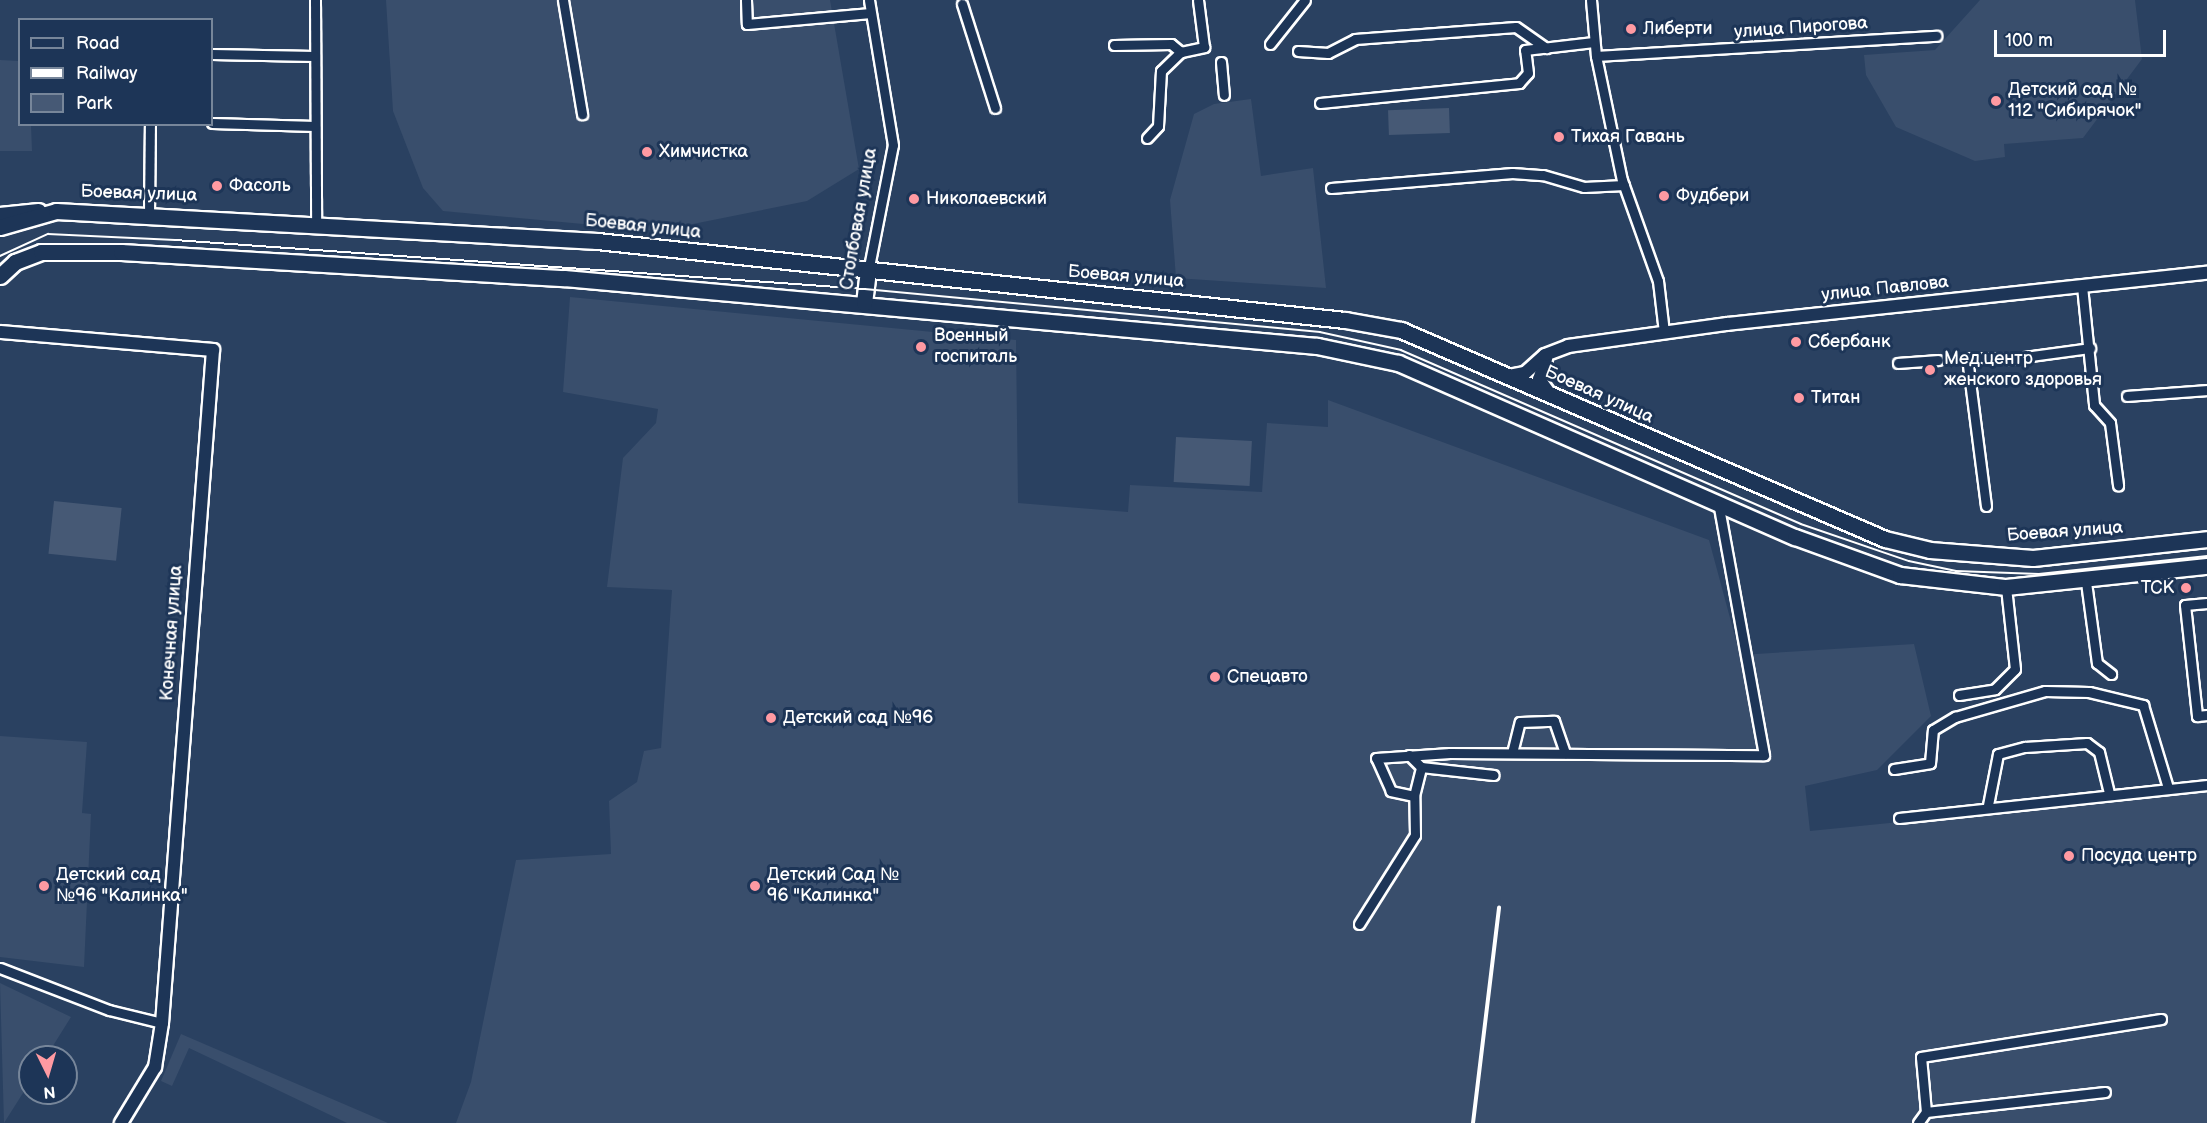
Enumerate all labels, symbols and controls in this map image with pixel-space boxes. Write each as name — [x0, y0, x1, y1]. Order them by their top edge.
street label: улица Пирогова — [1734, 13, 1868, 43]
legend — [18, 18, 213, 126]
place label: Либерти — [1643, 18, 1713, 40]
scale bar — [1997, 18, 2170, 56]
marker: Либерти — [1624, 22, 1638, 36]
text: 100 m — [2005, 30, 2053, 51]
text: Road — [76, 33, 120, 54]
text: Railway — [76, 63, 138, 84]
place label: Детский сад № 112 "Сибирячок" — [2008, 80, 2141, 122]
text: Park — [76, 93, 112, 114]
marker: Детский сад № 112 "Сибирячок" — [1989, 94, 2003, 108]
place label: Тихая Гавань — [1571, 126, 1685, 148]
marker: Тихая Гавань — [1552, 130, 1566, 144]
place label: Химчистка — [659, 141, 748, 163]
marker: Химчистка — [640, 145, 654, 159]
street label: Столбовая улица — [836, 146, 882, 292]
place label: Фасоль — [229, 175, 291, 197]
marker: Фасоль — [210, 179, 224, 193]
street label: Боевая улица — [80, 181, 198, 207]
place label: Фудбери — [1676, 185, 1749, 207]
place label: Николаевский — [926, 188, 1047, 210]
marker: Фудбери — [1657, 189, 1671, 203]
marker: Николаевский — [907, 192, 921, 206]
street label: Боевая улица — [584, 210, 702, 244]
street label: Боевая улица — [1067, 261, 1185, 293]
street label: улица Павлова — [1820, 272, 1950, 306]
place label: Военный госпиталь — [934, 326, 1017, 368]
place label: Сбербанк — [1808, 331, 1890, 353]
marker: Сбербанк — [1789, 335, 1803, 349]
marker: Военный госпиталь — [912, 338, 930, 356]
place label: Мед.центр женского здоровья — [1944, 349, 2102, 392]
street label: Боевая улица — [1541, 361, 1657, 429]
marker: Мед.центр женского здоровья — [1921, 361, 1939, 379]
place label: Титан — [1811, 387, 1860, 409]
marker: Титан — [1792, 391, 1806, 405]
street label: Боевая улица — [2006, 517, 2124, 547]
street label: Конечная улица — [156, 564, 188, 702]
place label: ТСК — [2141, 577, 2174, 599]
marker: ТСК — [2179, 581, 2193, 595]
place label: Спецавто — [1227, 666, 1308, 688]
marker: Спецавто — [1208, 670, 1222, 684]
place label: Детский сад №96 — [783, 707, 933, 729]
marker: Детский сад №96 — [764, 711, 778, 725]
place label: Посуда центр — [2081, 845, 2197, 867]
marker: Посуда центр — [2062, 849, 2076, 863]
place label: Детский сад №96 "Калинка" — [56, 865, 188, 908]
place label: Детский Сад № 96 "Калинка" — [767, 865, 899, 908]
marker: Детский сад №96 "Калинка" — [37, 879, 51, 893]
marker: Детский Сад № 96 "Калинка" — [748, 879, 762, 893]
north arrow — [18, 1045, 78, 1105]
text: N — [43, 1081, 56, 1101]

